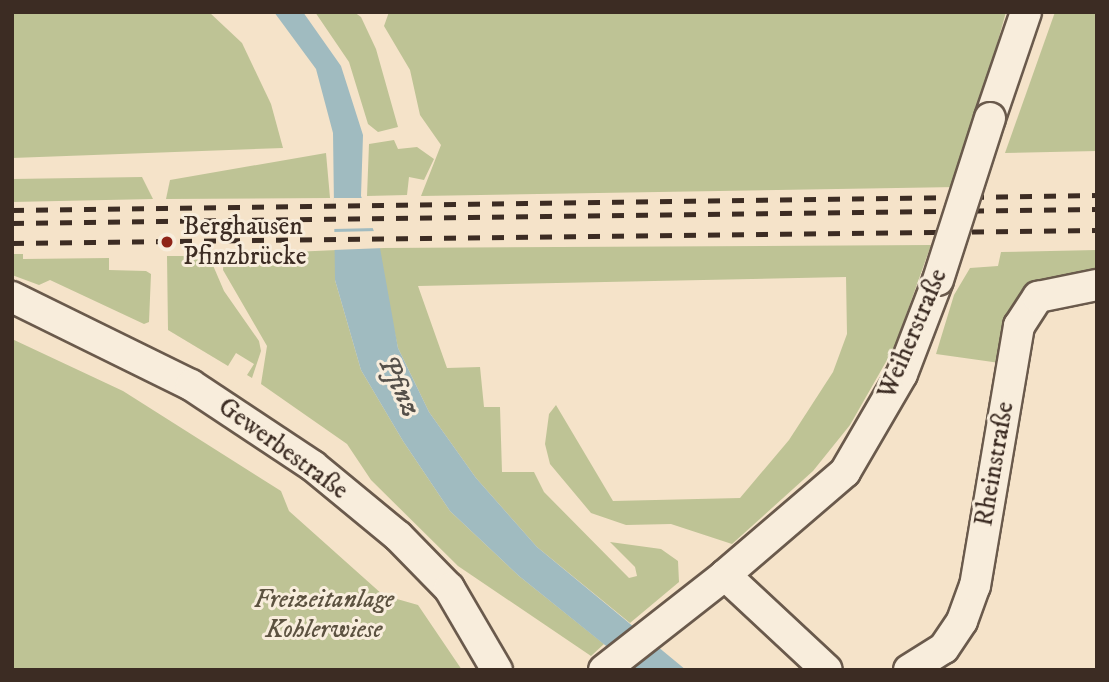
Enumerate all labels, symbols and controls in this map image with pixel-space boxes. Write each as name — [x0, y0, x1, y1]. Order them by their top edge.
place label: Berghausen Pfinzbrücke — [183, 211, 307, 272]
marker: Berghausen Pfinzbrücke — [157, 232, 177, 252]
street label: Weiherstraße — [872, 264, 954, 404]
water label: Pfinz — [370, 350, 428, 422]
street label: Gewerbestraße — [212, 391, 354, 507]
street label: Rheinstraße — [969, 399, 1021, 529]
park label: Freizeitanlage Kohlerwiese — [254, 584, 394, 646]

